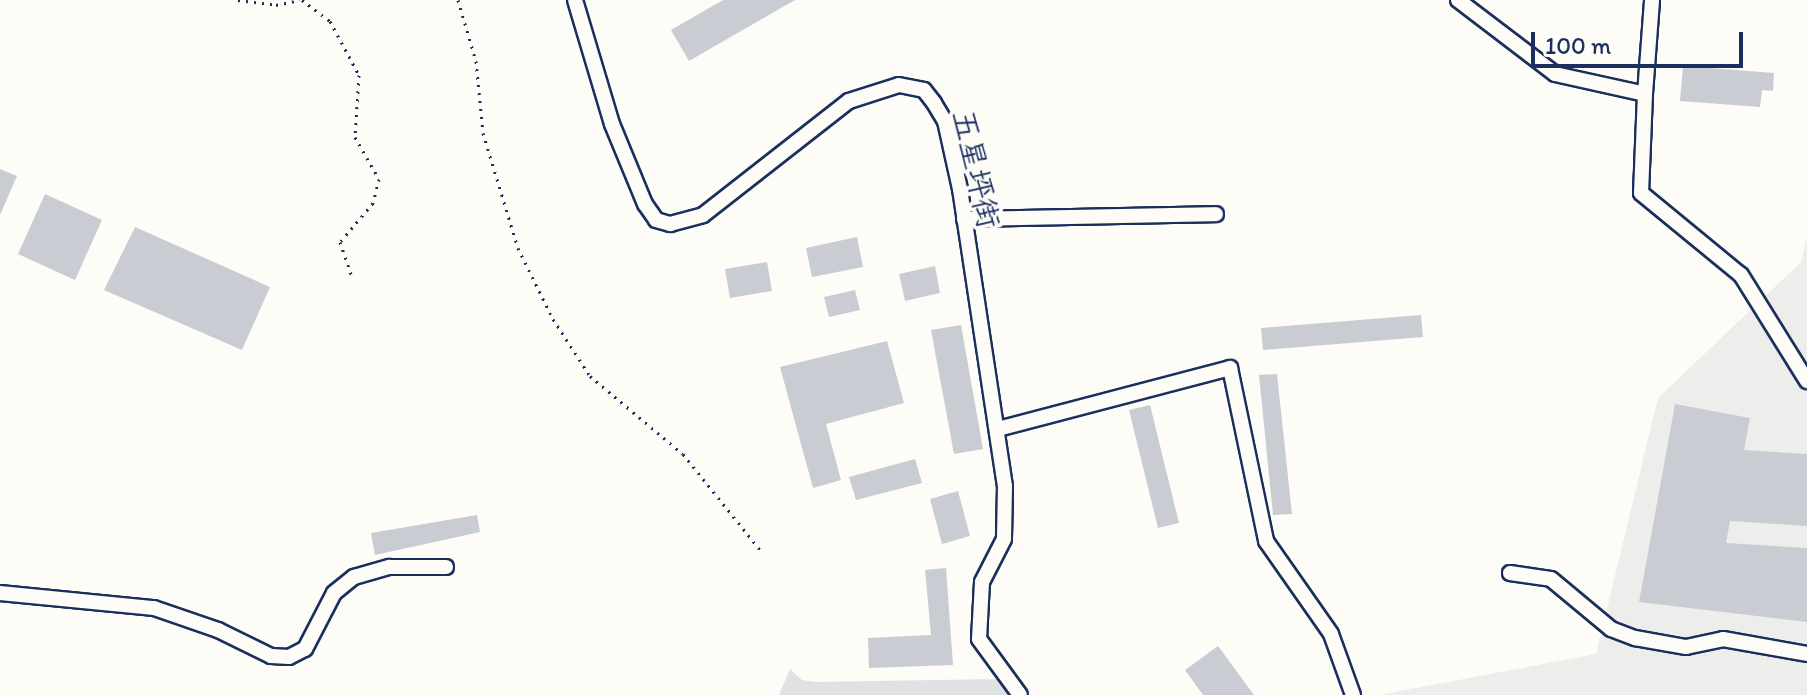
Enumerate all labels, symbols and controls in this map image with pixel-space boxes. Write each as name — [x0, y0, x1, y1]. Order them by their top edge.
scale bar — [1535, 16, 1747, 66]
text: 100 m — [1545, 31, 1611, 60]
street label: 五星坪街 — [945, 106, 1007, 232]

